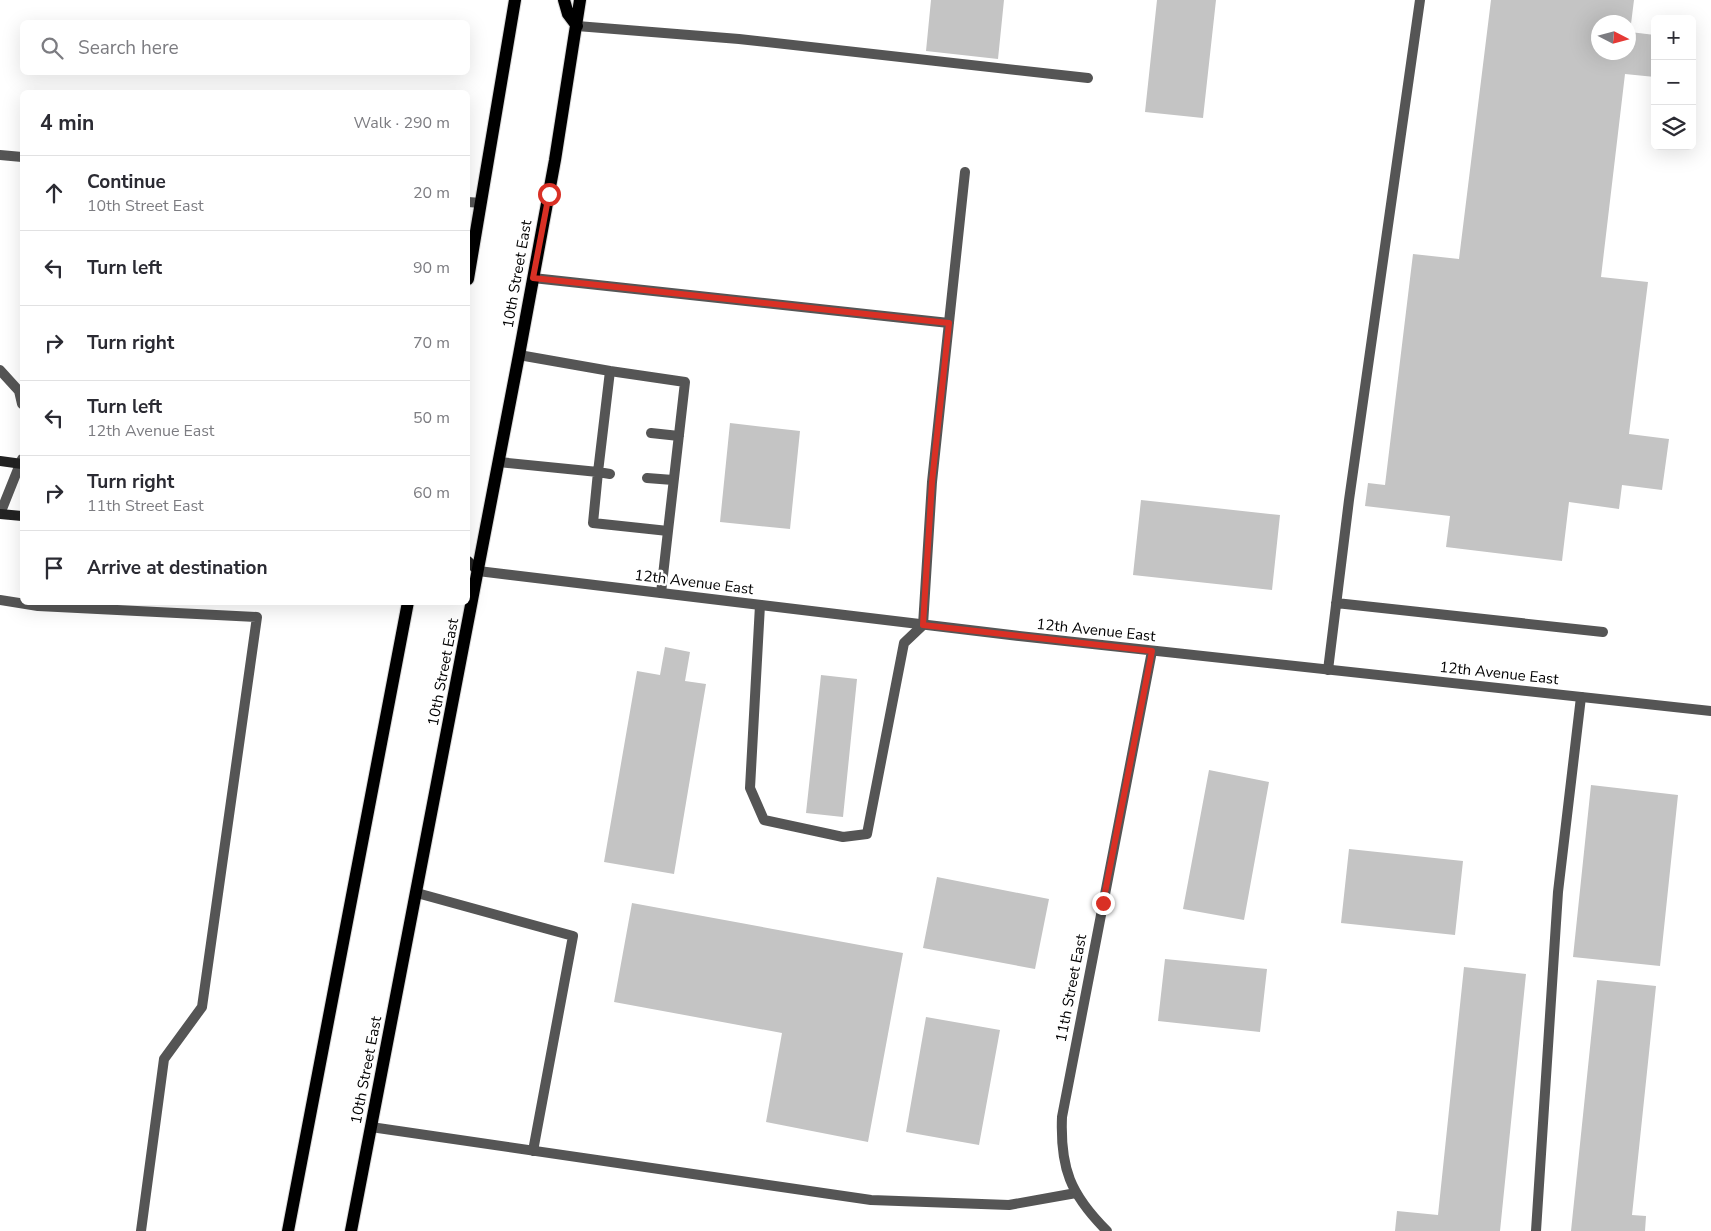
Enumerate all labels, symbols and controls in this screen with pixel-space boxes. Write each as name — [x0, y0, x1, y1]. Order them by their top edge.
north arrow — [1591, 15, 1636, 60]
map controls — [1651, 15, 1696, 150]
button: + — [1651, 15, 1696, 60]
search box — [20, 20, 470, 75]
icon: search — [38, 34, 66, 62]
text: Search here — [78, 35, 179, 61]
button: − — [1651, 60, 1696, 105]
button: layers — [1651, 105, 1696, 150]
text: 4 min — [40, 109, 94, 137]
text: Walk · 290 m — [354, 112, 450, 134]
text: Continue — [87, 169, 166, 195]
icon: ahead — [40, 179, 68, 207]
text: 20 m — [413, 182, 450, 204]
route start — [538, 183, 561, 206]
text: 10th Street East — [87, 195, 204, 217]
street label: 10th Street East — [498, 218, 536, 330]
icon: left — [40, 254, 68, 282]
text: Turn left — [87, 255, 162, 281]
text: 90 m — [413, 257, 450, 279]
icon: right — [40, 329, 68, 357]
text: Turn right — [87, 330, 174, 356]
text: 70 m — [413, 332, 450, 354]
text: Turn left — [87, 394, 162, 420]
icon: left — [40, 404, 68, 432]
text: 50 m — [413, 407, 450, 429]
text: 12th Avenue East — [87, 420, 214, 442]
text: Turn right — [87, 469, 174, 495]
icon: right — [40, 479, 68, 507]
text: 60 m — [413, 482, 450, 504]
text: 11th Street East — [87, 495, 204, 517]
icon: arrive — [40, 554, 68, 582]
text: Arrive at destination — [87, 555, 268, 581]
street label: 12th Avenue East — [633, 565, 755, 599]
street label: 12th Avenue East — [1036, 614, 1157, 646]
street label: 10th Street East — [423, 616, 463, 728]
street label: 12th Avenue East — [1439, 657, 1560, 689]
route end — [1092, 892, 1115, 915]
street label: 11th Street East — [1051, 932, 1091, 1044]
street label: 10th Street East — [346, 1014, 386, 1126]

